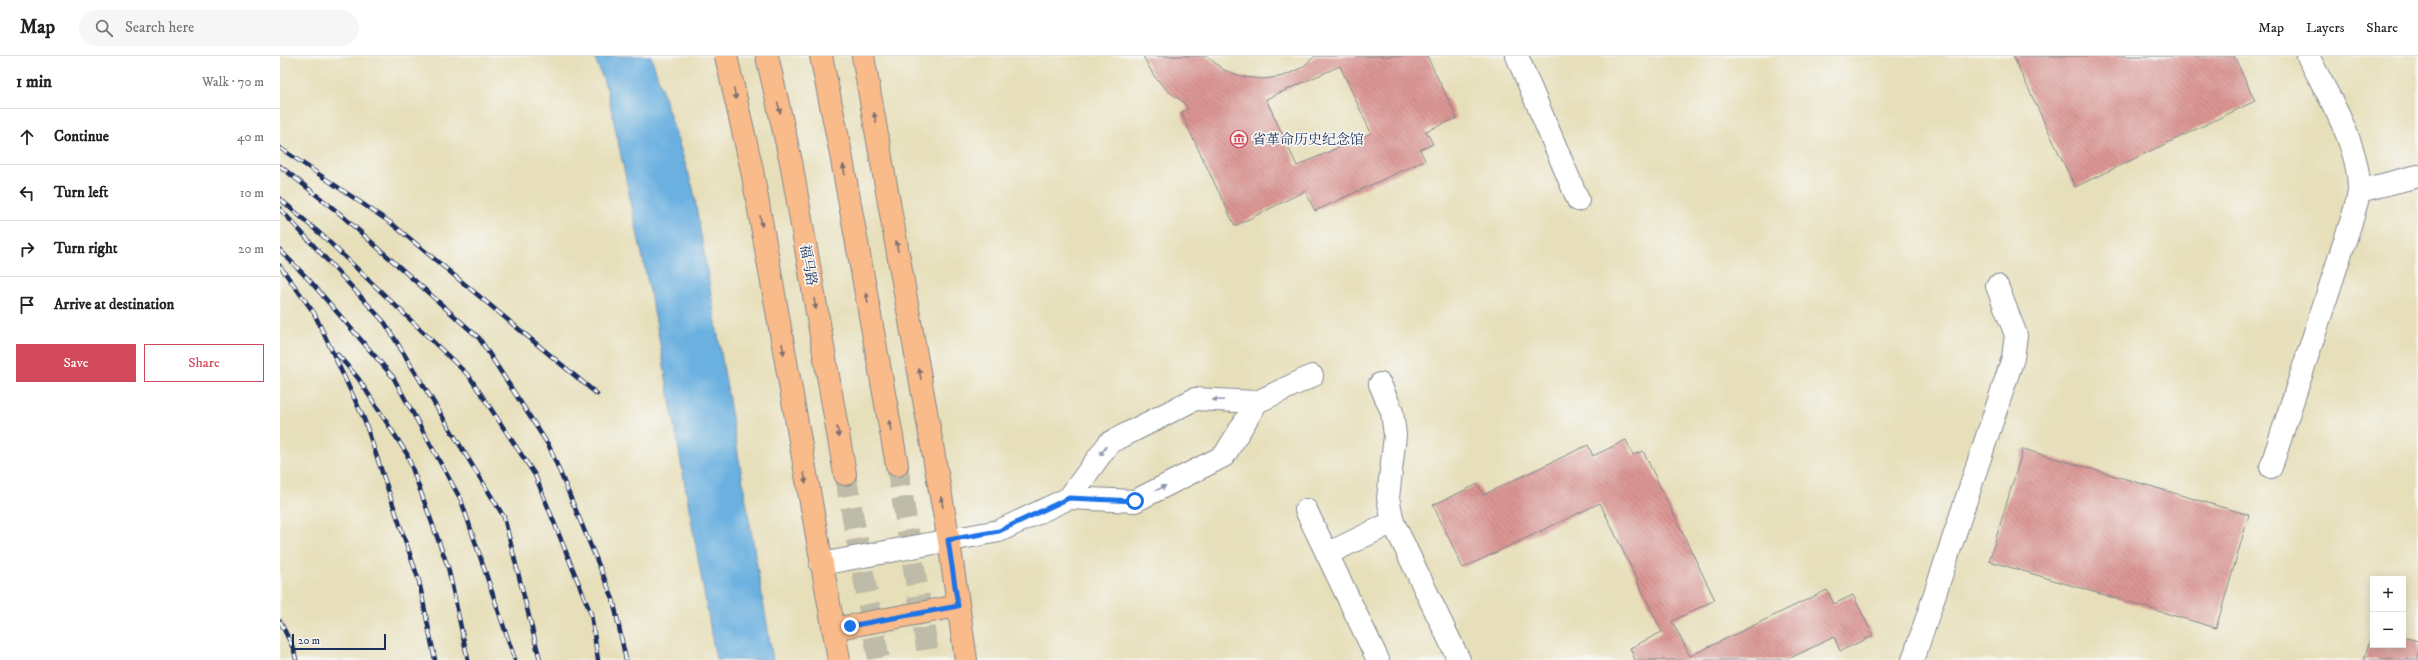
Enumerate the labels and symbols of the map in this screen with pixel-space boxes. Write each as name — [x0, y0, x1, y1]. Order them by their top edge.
one-way arrow — [733, 88, 739, 100]
one-way arrow — [776, 101, 782, 114]
one-way arrow — [871, 112, 877, 124]
museum icon: 省革命历史纪念馆 — [1229, 129, 1249, 149]
place label: 省革命历史纪念馆 — [1252, 131, 1364, 149]
one-way arrow — [841, 164, 847, 176]
one-way arrow — [758, 215, 764, 228]
one-way arrow — [894, 240, 900, 252]
street label: 福马路 — [796, 243, 821, 287]
one-way arrow — [864, 292, 870, 304]
one-way arrow — [813, 298, 819, 310]
one-way arrow — [780, 343, 786, 356]
one-way arrow — [916, 368, 922, 380]
one-way arrow — [1212, 397, 1224, 404]
one-way arrow — [887, 420, 893, 432]
one-way arrow — [835, 426, 841, 438]
one-way arrow — [1099, 446, 1107, 456]
one-way arrow — [802, 471, 808, 484]
one-way arrow — [1156, 485, 1167, 491]
route start — [1126, 492, 1144, 510]
one-way arrow — [939, 496, 945, 508]
route end — [841, 617, 859, 635]
scale bar — [292, 632, 386, 651]

